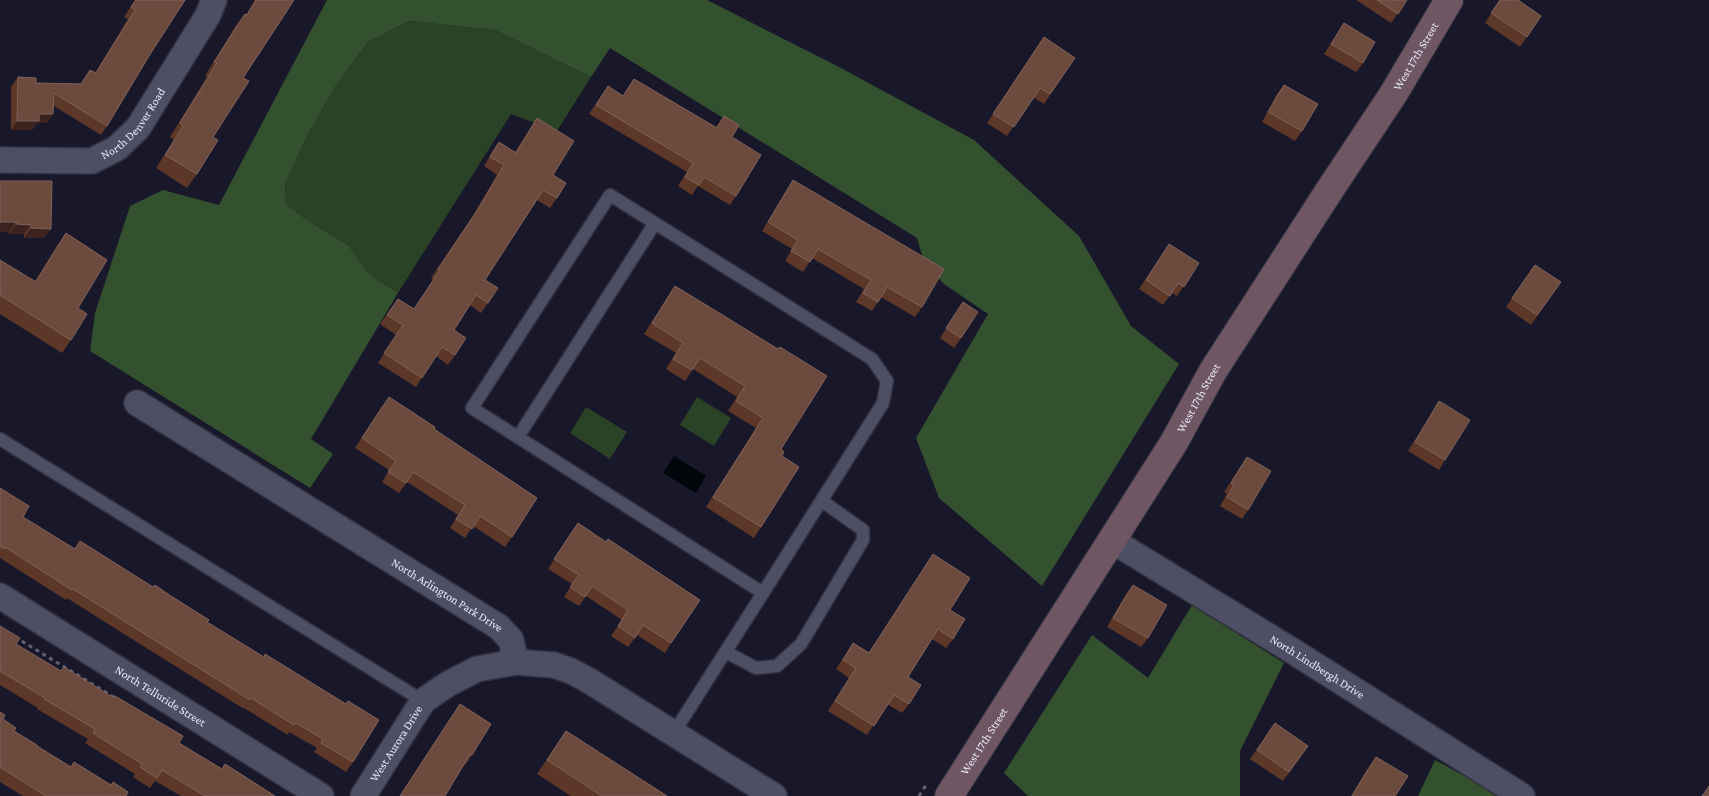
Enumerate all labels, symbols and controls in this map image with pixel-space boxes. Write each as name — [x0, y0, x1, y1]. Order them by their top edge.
street label: West 17th Street — [1390, 19, 1442, 93]
street label: North Denver Road — [99, 85, 168, 162]
street label: West 17th Street — [1174, 360, 1224, 435]
street label: North Arlington Park Drive — [389, 555, 507, 634]
street label: North Lindbergh Drive — [1267, 632, 1367, 702]
street label: North Telluride Street — [112, 662, 209, 730]
street label: West Aurora Drive — [367, 703, 425, 784]
street label: West 17th Street — [957, 704, 1011, 777]

